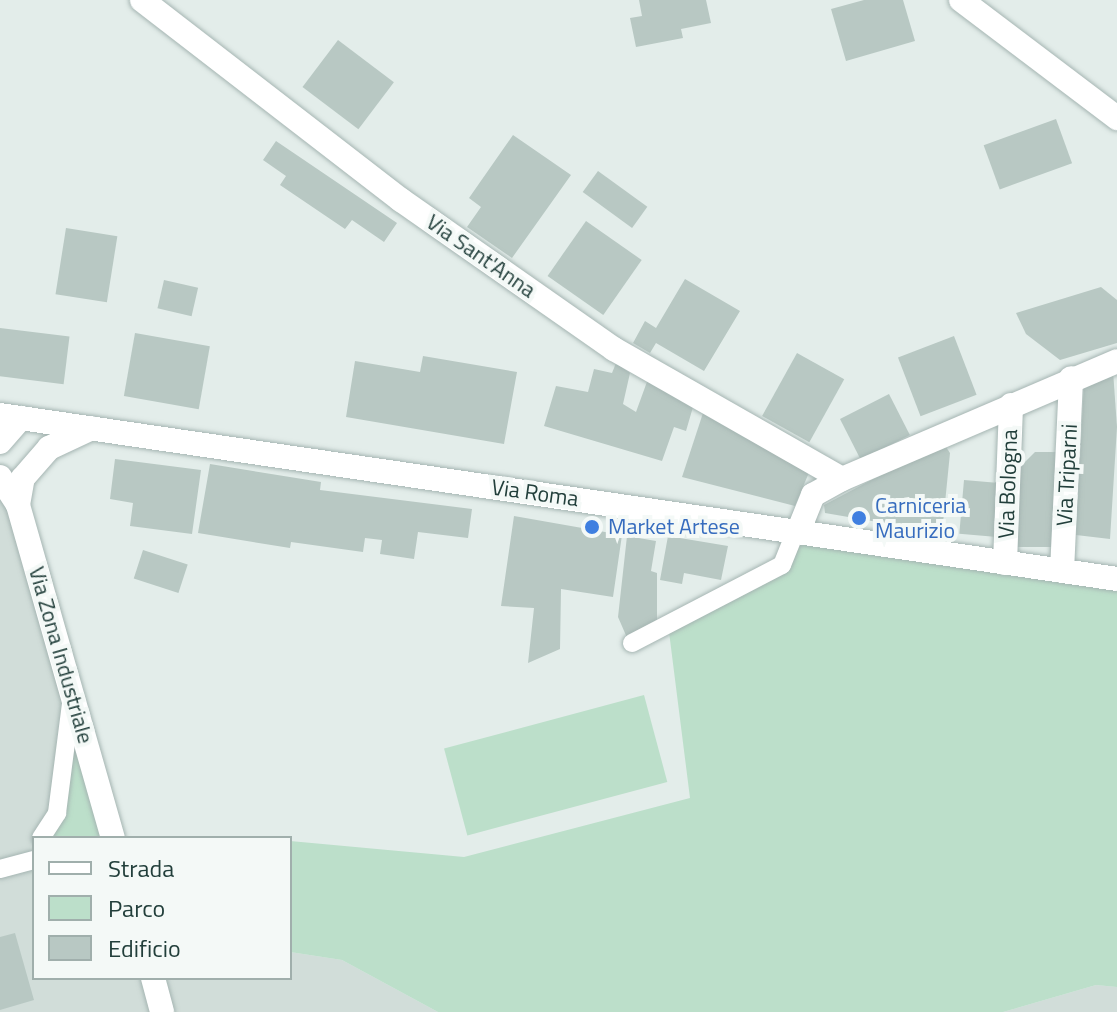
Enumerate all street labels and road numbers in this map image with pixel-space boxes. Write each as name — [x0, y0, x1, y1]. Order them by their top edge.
street label: Via Sant'Anna — [421, 209, 541, 303]
street label: Via Triparni — [1051, 423, 1083, 527]
street label: Via Bologna — [993, 429, 1023, 539]
street label: Via Roma — [490, 474, 580, 512]
street label: Via Zona Industriale — [23, 564, 99, 746]

